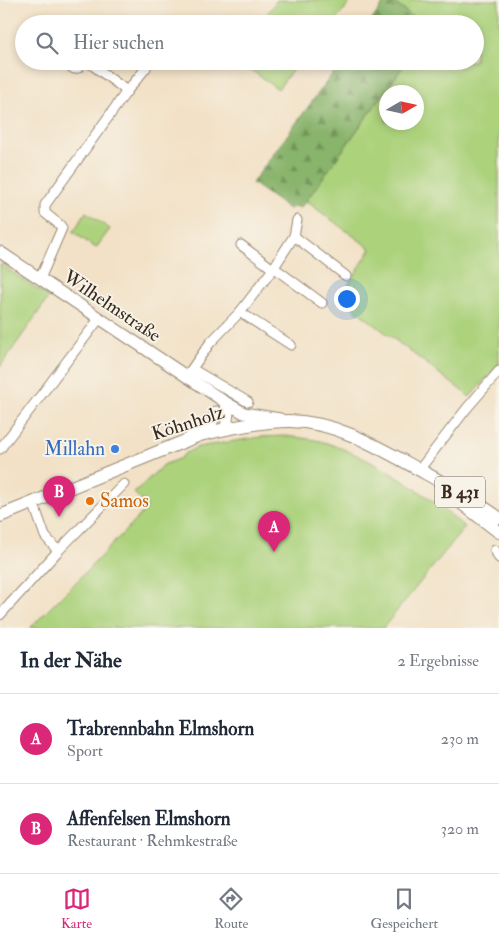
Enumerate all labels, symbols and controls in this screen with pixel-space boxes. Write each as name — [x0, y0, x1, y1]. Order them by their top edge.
search box — [15, 15, 484, 70]
icon: search — [33, 29, 61, 57]
text: Hier suchen — [73, 31, 164, 55]
north arrow — [379, 85, 424, 130]
street label: Wilhelmstraße — [58, 264, 165, 347]
your location — [334, 286, 360, 312]
street label: Köhnholz — [149, 400, 227, 446]
place label: Millahn — [44, 437, 105, 461]
marker: Millahn — [109, 443, 121, 455]
pin: B — [43, 476, 75, 517]
road number: B 431 — [435, 477, 485, 508]
place label: Samos — [100, 489, 149, 513]
marker: Samos — [84, 495, 96, 507]
pin: A — [258, 511, 290, 552]
text: In der Nähe — [20, 647, 122, 674]
text: 2 Ergebnisse — [398, 651, 479, 671]
text: Trabrennbahn Elmshorn — [67, 717, 254, 741]
text: A — [31, 729, 41, 749]
text: 230 m — [441, 729, 479, 749]
text: Sport — [67, 741, 103, 761]
text: Affenfelsen Elmshorn — [67, 807, 231, 831]
text: B — [31, 819, 41, 839]
text: 320 m — [441, 819, 479, 839]
text: Restaurant · Rehmkestraße — [67, 831, 238, 851]
tab: Karte — [61, 885, 92, 932]
tab: Route — [214, 885, 248, 932]
tab: Gespeichert — [370, 885, 438, 932]

